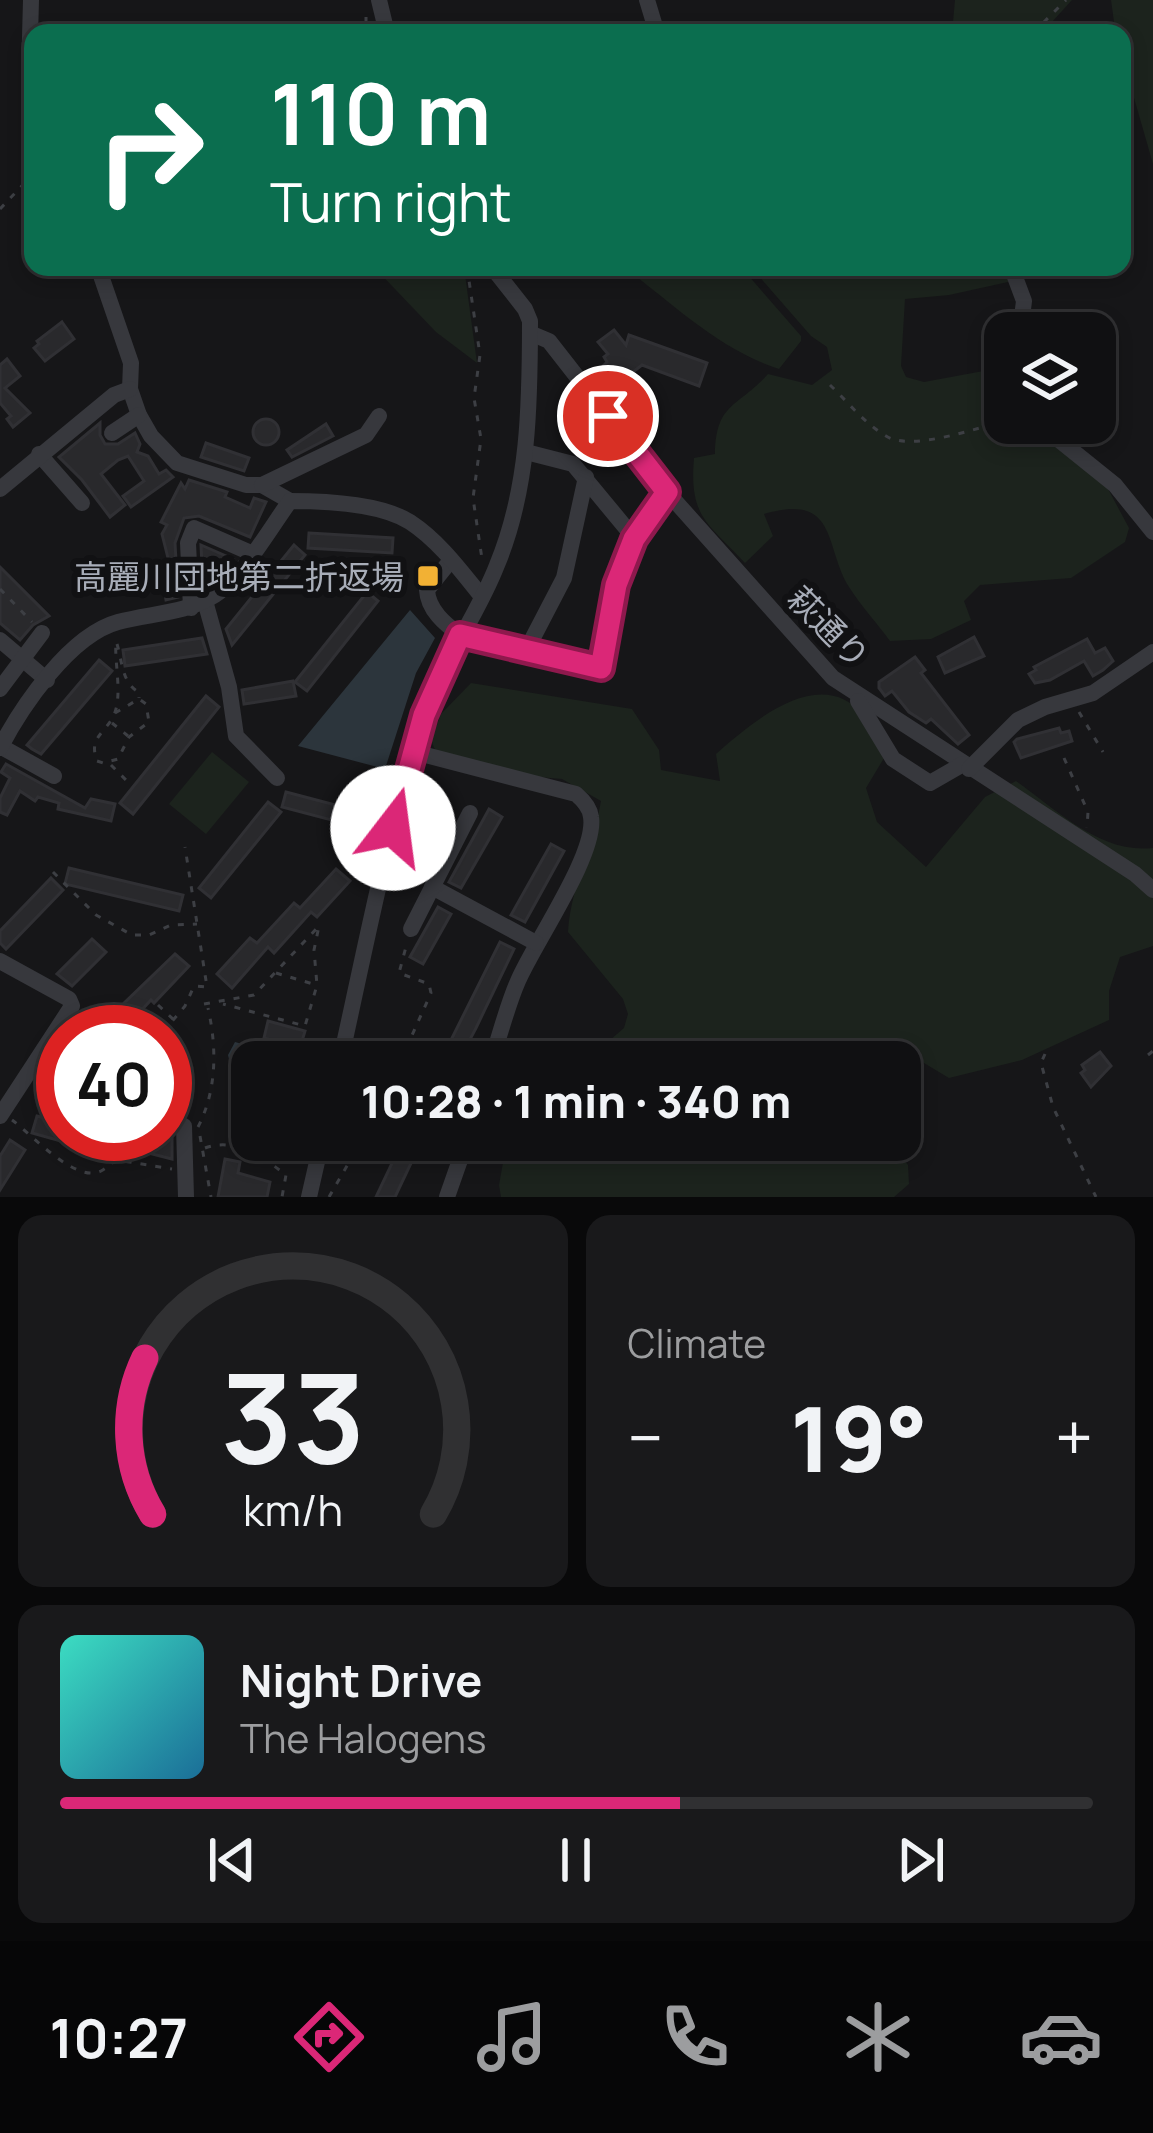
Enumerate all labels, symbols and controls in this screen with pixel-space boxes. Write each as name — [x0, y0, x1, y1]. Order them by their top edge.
text: 110 m — [270, 55, 491, 170]
icon: right — [72, 72, 228, 228]
text: Turn right — [270, 164, 512, 238]
map controls — [984, 312, 1116, 444]
button: layers — [984, 312, 1116, 444]
pin — [557, 365, 659, 467]
icon: arrive — [575, 383, 641, 449]
place label: 高麗川団地第二折返場 — [74, 554, 404, 599]
marker: 高麗川団地第二折返場 — [415, 563, 441, 589]
street label: 萩通り — [778, 576, 880, 678]
position arrow — [330, 765, 456, 891]
speed limit sign: 40 — [36, 1005, 192, 1161]
text: 10:28 · 1 min · 340 m — [361, 1070, 791, 1132]
text: Climate — [628, 1316, 766, 1370]
text: 33 — [220, 1330, 365, 1500]
text: 19° — [790, 1376, 928, 1499]
text: − — [628, 1392, 663, 1482]
text: + — [1055, 1392, 1093, 1482]
text: km/h — [243, 1480, 343, 1539]
text: Night Drive — [240, 1649, 482, 1711]
text: The Halogens — [240, 1711, 487, 1765]
icon: previous — [199, 1827, 265, 1893]
icon: pause — [543, 1827, 609, 1893]
icon: next — [888, 1827, 954, 1893]
icon: directions — [287, 1995, 371, 2079]
icon: music — [470, 1995, 554, 2079]
icon: phone — [653, 1995, 737, 2079]
icon: climate — [836, 1995, 920, 2079]
icon: car — [1019, 1995, 1103, 2079]
text: 10:27 — [50, 2000, 188, 2074]

